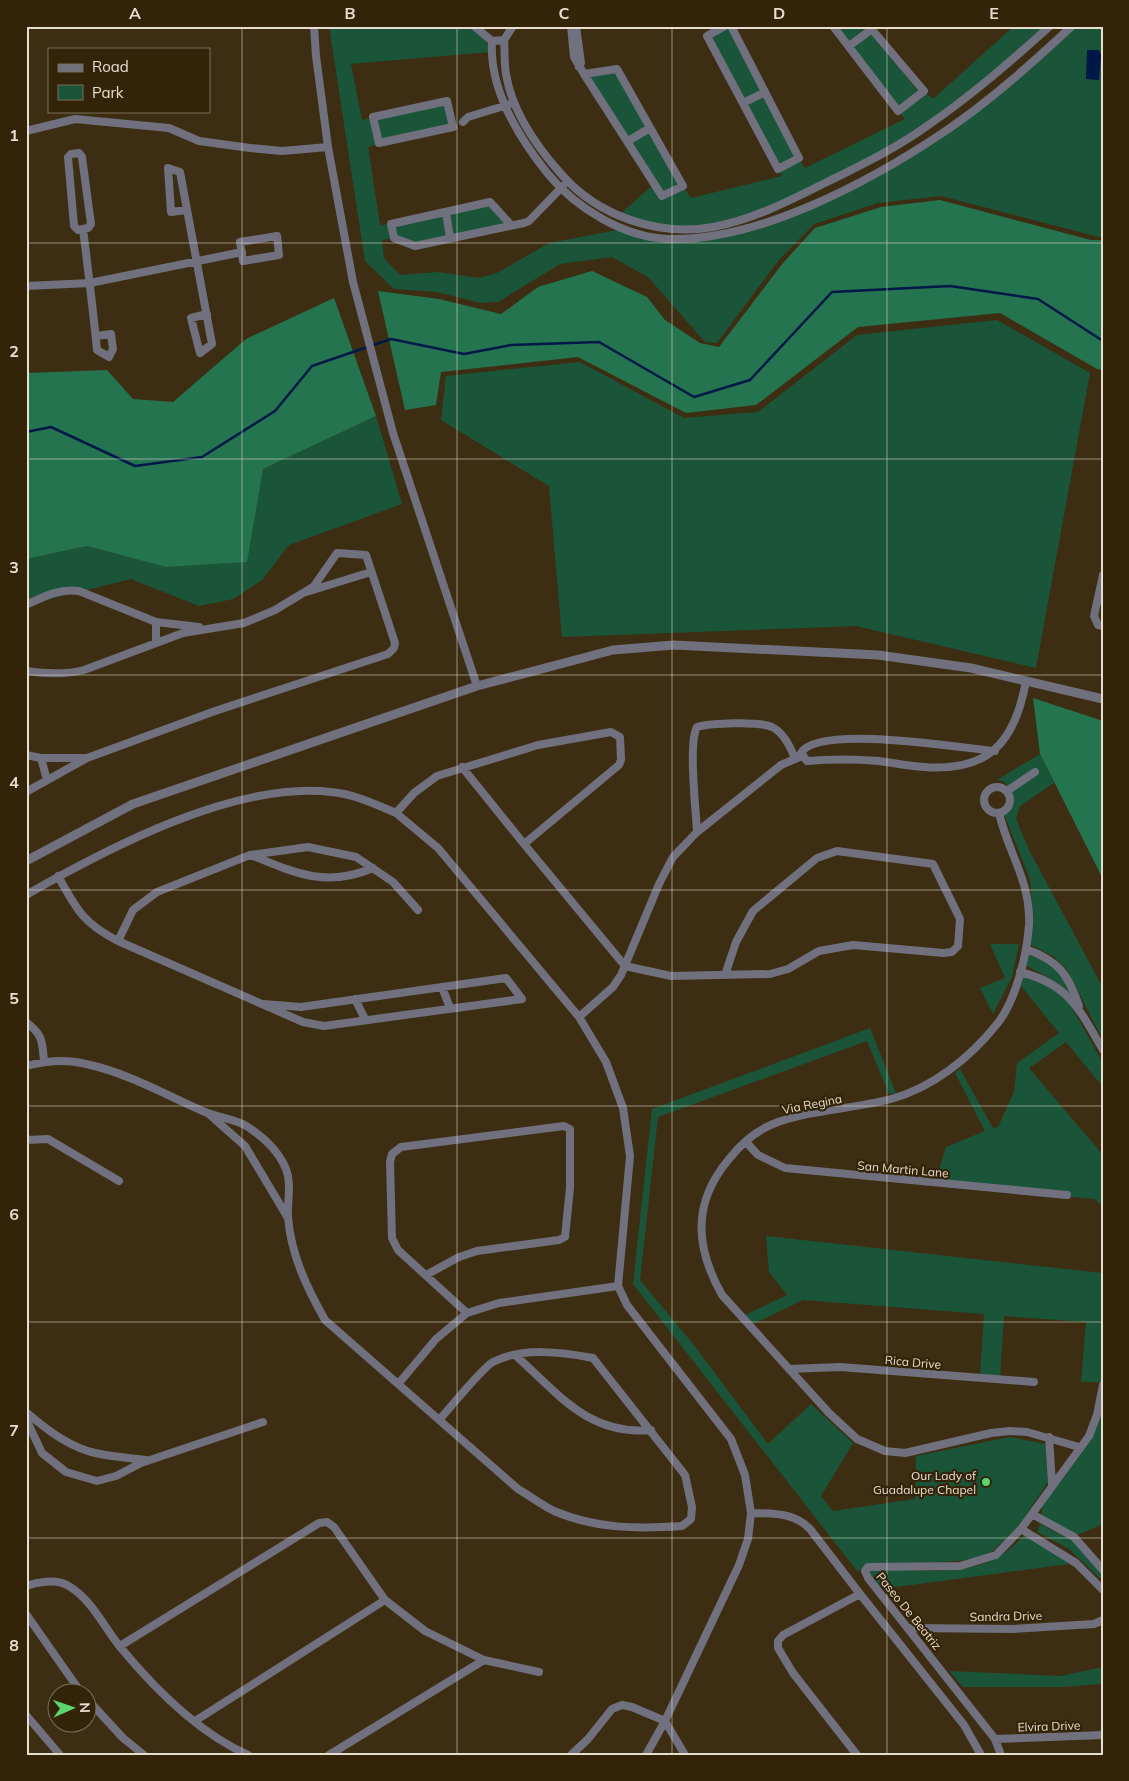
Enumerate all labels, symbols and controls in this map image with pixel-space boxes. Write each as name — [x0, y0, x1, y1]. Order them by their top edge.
text: A — [129, 3, 141, 23]
text: B — [344, 3, 356, 23]
text: C — [559, 3, 570, 23]
text: D — [773, 3, 785, 23]
text: E — [989, 3, 999, 23]
legend — [48, 48, 210, 112]
text: Road — [92, 57, 129, 76]
text: Park — [92, 83, 124, 102]
text: 1 — [9, 125, 19, 145]
text: 2 — [9, 341, 19, 361]
text: 3 — [9, 557, 19, 577]
text: 4 — [9, 772, 19, 792]
text: 5 — [9, 988, 19, 1008]
street label: Via Regina — [781, 1091, 843, 1117]
street label: San Martin Lane — [857, 1158, 949, 1180]
text: 6 — [9, 1204, 19, 1224]
street label: Rica Drive — [884, 1352, 942, 1372]
text: 7 — [9, 1420, 19, 1440]
place label: Our Lady of Guadalupe Chapel — [873, 1468, 977, 1497]
marker: Our Lady of Guadalupe Chapel — [980, 1476, 992, 1488]
street label: Paseo De Beatriz — [873, 1569, 945, 1653]
street label: Sandra Drive — [970, 1608, 1042, 1624]
text: 8 — [9, 1635, 19, 1655]
north arrow — [48, 1684, 98, 1734]
text: N — [76, 1702, 94, 1713]
street label: Elvira Drive — [1017, 1717, 1081, 1735]

